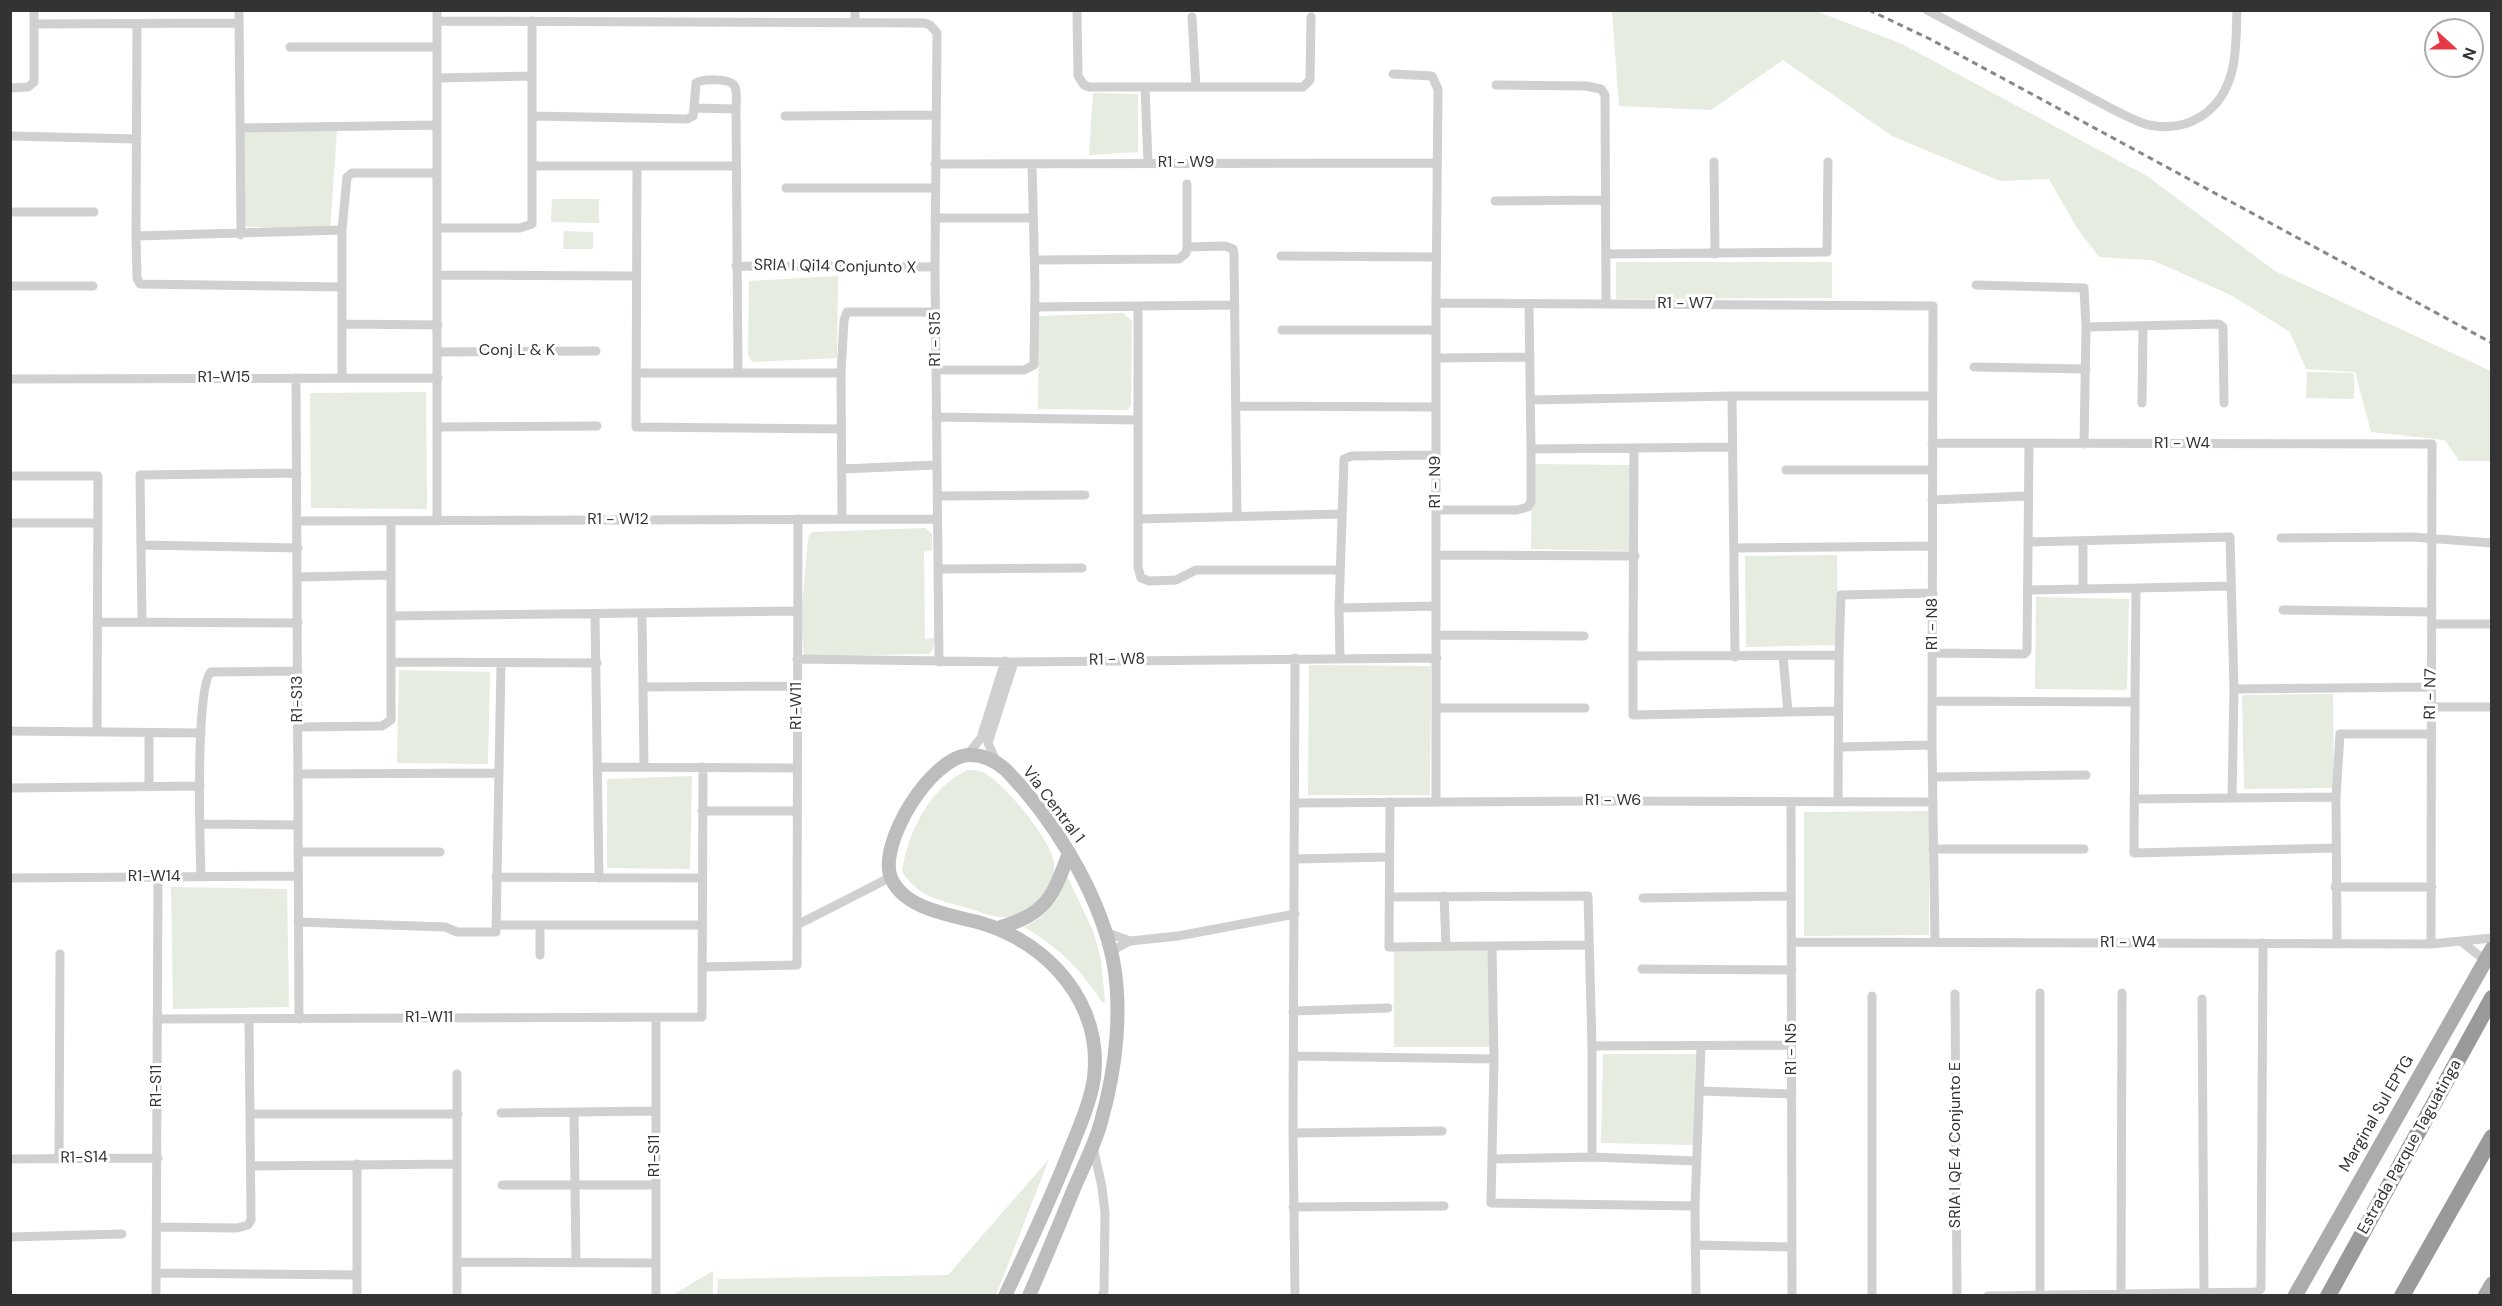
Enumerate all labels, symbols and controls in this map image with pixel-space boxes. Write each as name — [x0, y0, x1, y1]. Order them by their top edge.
north arrow — [2424, 18, 2484, 78]
text: N — [2458, 45, 2481, 63]
street label: R1 - W9 — [1158, 153, 1214, 173]
street label: SRIA I Qi14 Conjunto X — [754, 256, 916, 278]
street label: R1 - W7 — [1657, 294, 1713, 314]
street label: R1 - S15 — [926, 311, 946, 367]
street label: Conj L & K — [479, 341, 555, 361]
street label: R1-W15 — [198, 368, 250, 388]
street label: R1 - W4 — [2154, 434, 2210, 454]
street label: R1 - N9 — [1426, 456, 1446, 508]
street label: R1 - W12 — [587, 510, 649, 530]
street label: R1 - N8 — [1923, 598, 1943, 650]
street label: R1 - W8 — [1089, 650, 1145, 670]
street label: R1 - N7 — [2421, 668, 2441, 720]
street label: R1-S13 — [288, 676, 308, 722]
street label: R1-W11 — [787, 682, 807, 730]
street label: Via Central 1 — [1018, 763, 1088, 847]
street label: R1 - W6 — [1585, 791, 1641, 811]
street label: R1-W14 — [128, 867, 180, 887]
street label: R1 - W4 — [2100, 933, 2156, 953]
street label: R1-W11 — [405, 1008, 453, 1028]
street label: R1 - N5 — [1782, 1023, 1802, 1075]
street label: Marginal Sul EPTG — [2336, 1052, 2418, 1176]
street label: Estrada Parque Taguatinga — [2354, 1056, 2466, 1238]
street label: SRIA I QE 4 Conjunto E — [1946, 1062, 1966, 1228]
street label: R1-S11 — [147, 1065, 167, 1107]
street label: R1-S11 — [645, 1135, 665, 1177]
street label: R1-S14 — [60, 1148, 108, 1168]

